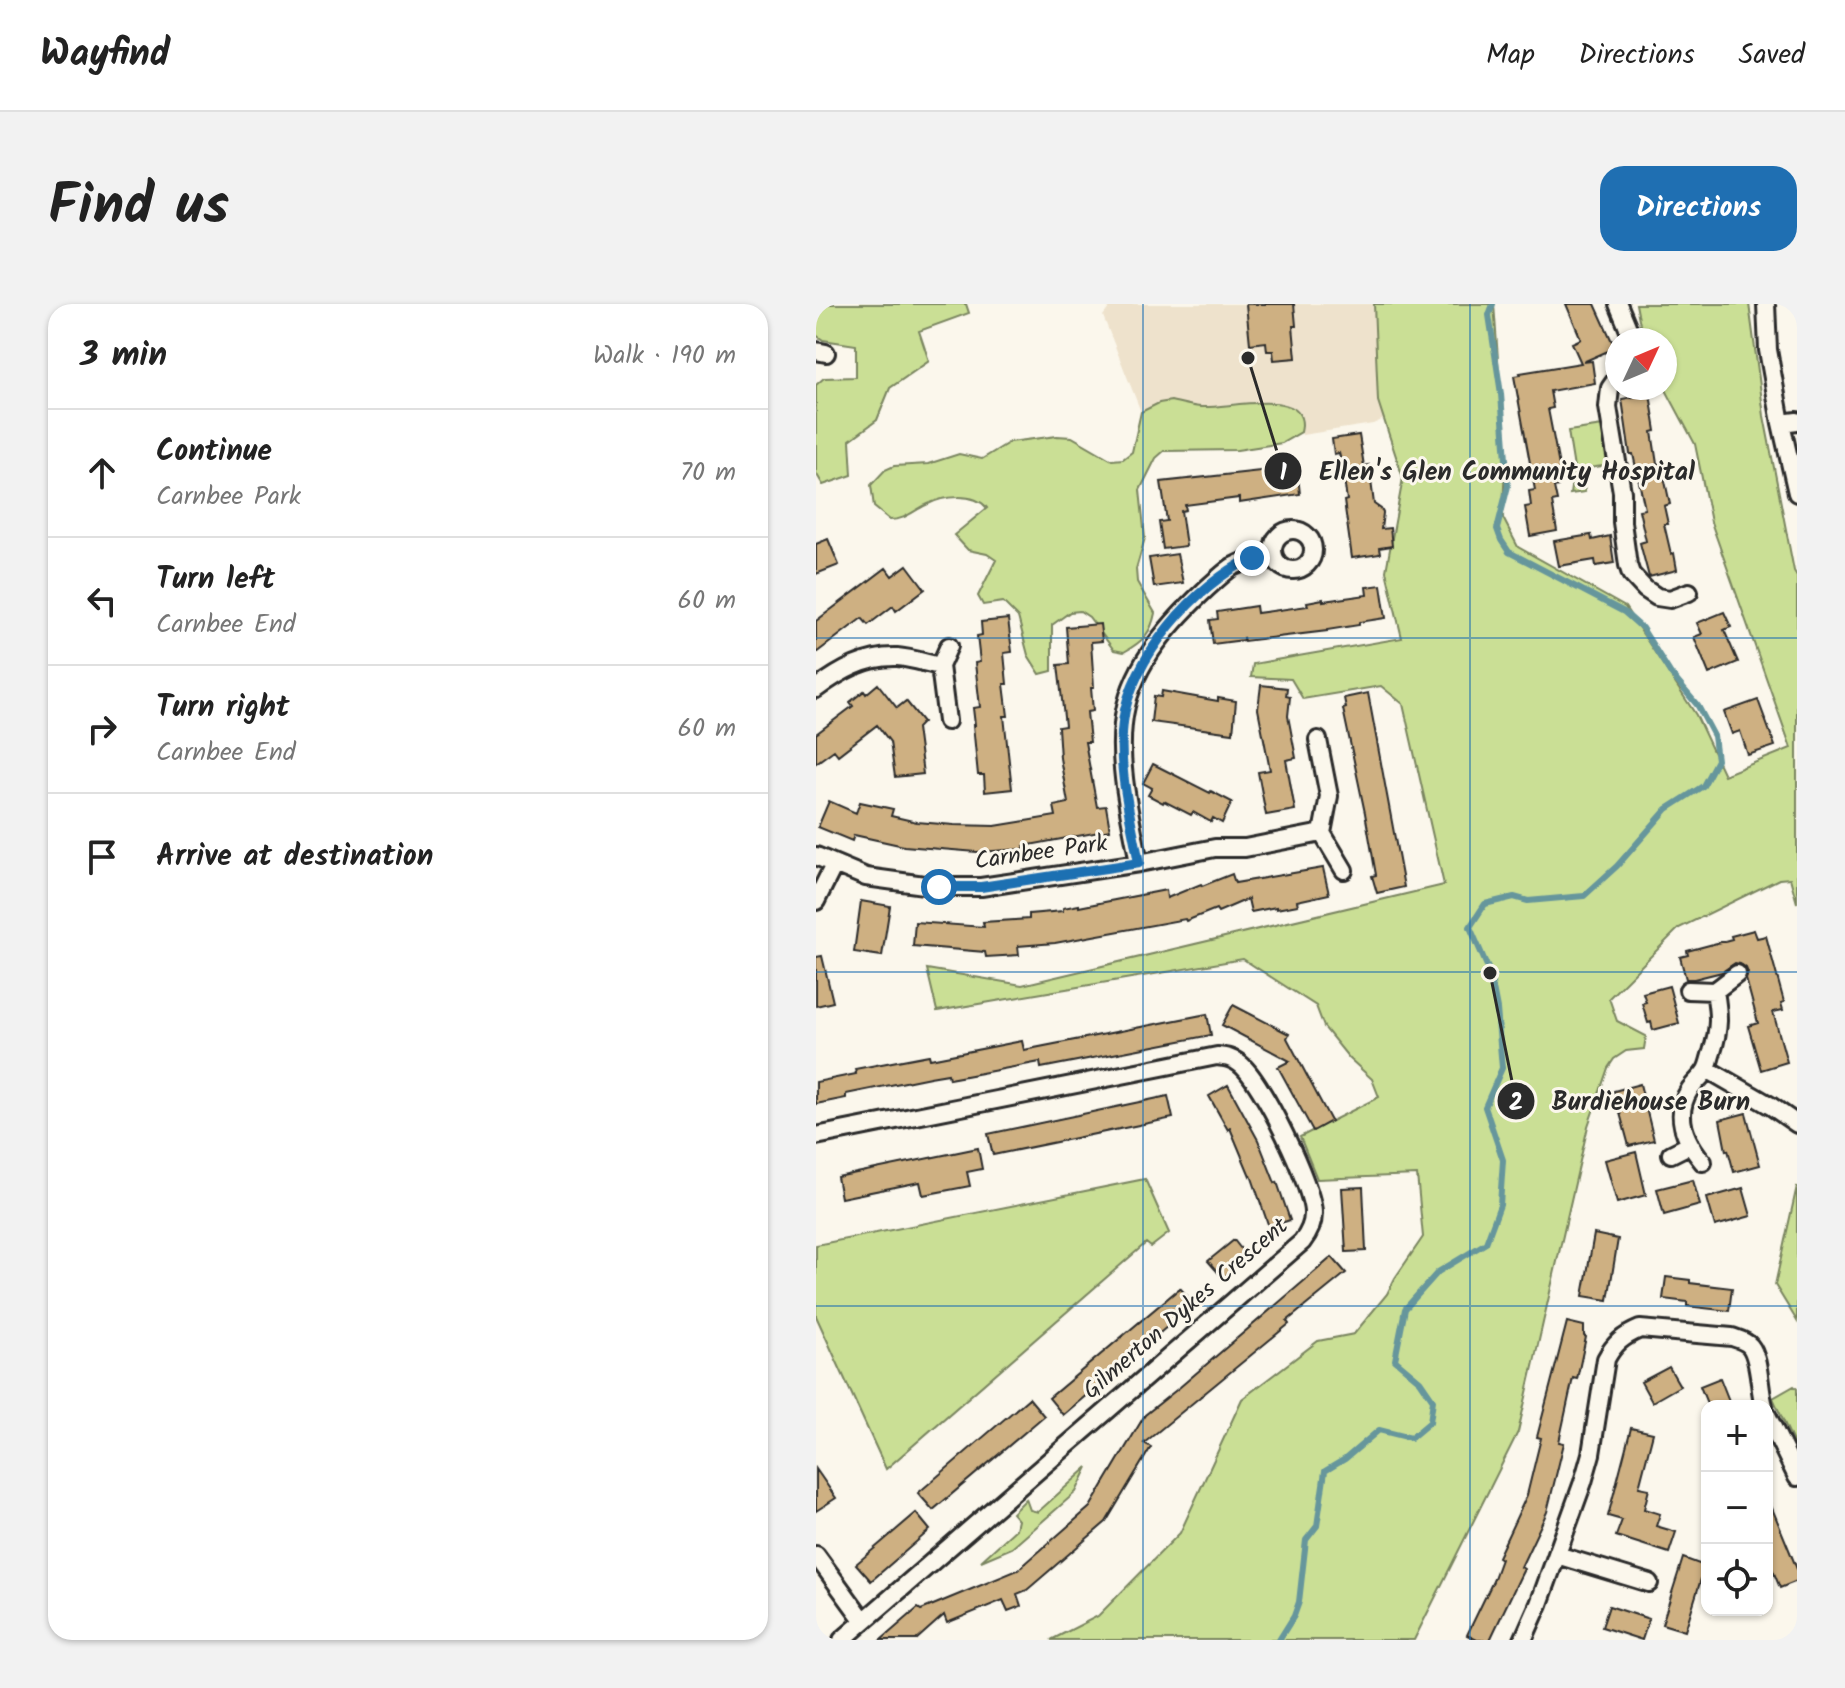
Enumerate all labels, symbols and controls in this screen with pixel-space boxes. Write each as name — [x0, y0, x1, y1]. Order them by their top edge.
text: Wayfind — [40, 25, 170, 85]
text: Map — [1486, 33, 1535, 78]
text: Directions — [1579, 33, 1695, 78]
text: Saved — [1739, 33, 1805, 78]
text: Find us — [48, 163, 229, 253]
button: Directions — [1600, 166, 1797, 251]
north arrow — [1605, 328, 1677, 400]
text: 3 min — [80, 329, 167, 383]
text: Walk · 190 m — [593, 335, 736, 377]
text: Continue — [156, 428, 272, 476]
callout: Ellen's Glen Community Hospital — [1263, 446, 1711, 496]
icon: ahead — [80, 451, 124, 495]
text: 70 m — [680, 452, 736, 494]
text: Ellen's Glen Community Hospital — [1319, 452, 1695, 494]
text: 1 — [1279, 454, 1287, 493]
text: Carnbee Park — [156, 476, 301, 518]
route end — [1234, 540, 1270, 576]
text: Turn left — [156, 556, 275, 604]
icon: left — [80, 579, 124, 623]
text: 60 m — [677, 580, 736, 622]
text: Carnbee End — [156, 604, 296, 646]
text: Turn right — [156, 684, 289, 732]
icon: right — [80, 707, 124, 751]
text: 60 m — [677, 708, 736, 750]
text: Carnbee End — [156, 732, 296, 774]
street label: Carnbee Park — [972, 824, 1111, 882]
text: Arrive at destination — [156, 833, 433, 881]
icon: arrive — [80, 835, 124, 879]
route start — [921, 869, 957, 905]
callout: Burdiehouse Burn — [1496, 1076, 1766, 1126]
text: Burdiehouse Burn — [1552, 1082, 1750, 1124]
text: 2 — [1509, 1084, 1523, 1123]
street label: Gilmerton Dykes Crescent — [1074, 1208, 1298, 1410]
map controls — [1701, 1400, 1773, 1616]
button: + — [1701, 1400, 1773, 1472]
button: − — [1701, 1472, 1773, 1544]
button: locate — [1701, 1544, 1773, 1616]

